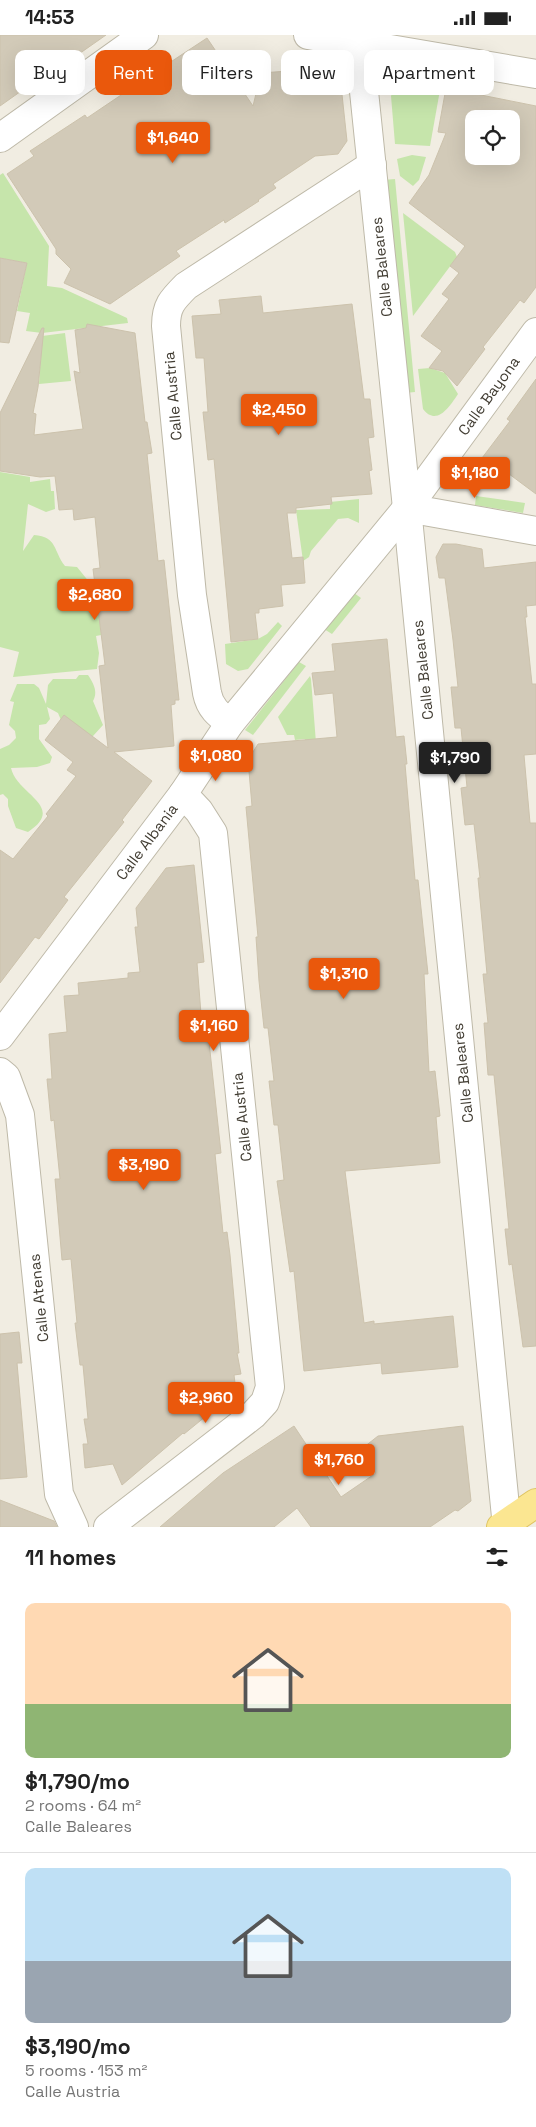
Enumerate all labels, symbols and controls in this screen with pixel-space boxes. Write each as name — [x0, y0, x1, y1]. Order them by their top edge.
text: 14:53 — [25, 5, 74, 30]
chip: Buy — [15, 50, 85, 95]
chip: Rent — [95, 50, 172, 95]
chip: Filters — [182, 50, 271, 95]
chip: New — [281, 50, 354, 95]
chip: Apartment — [364, 50, 494, 95]
map controls — [465, 110, 520, 165]
button: locate — [465, 110, 520, 165]
pin: $1,640 — [132, 121, 214, 164]
text: $1,640 — [147, 127, 199, 148]
street label: Calle Baleares — [367, 216, 396, 318]
street label: Calle Austria — [159, 350, 186, 441]
street label: Calle Bayona — [454, 352, 524, 439]
pin: $2,450 — [238, 393, 320, 436]
text: $2,450 — [252, 399, 306, 420]
pin: $1,180 — [434, 457, 516, 499]
text: $1,180 — [451, 462, 499, 483]
pin: $2,680 — [54, 579, 136, 621]
text: $2,680 — [68, 584, 122, 605]
street label: Calle Baleares — [408, 619, 437, 721]
pin: $1,080 — [175, 739, 257, 782]
pin: $1,790 — [414, 741, 496, 784]
text: $1,080 — [190, 745, 242, 766]
text: $1,790 — [430, 747, 480, 768]
street label: Calle Albania — [112, 799, 182, 884]
pin: $1,310 — [303, 957, 385, 1000]
text: $1,310 — [320, 963, 368, 984]
pin: $1,160 — [173, 1009, 255, 1052]
text: $1,160 — [190, 1015, 238, 1036]
street label: Calle Baleares — [448, 1022, 477, 1124]
street label: Calle Austria — [227, 1071, 256, 1162]
pin: $3,190 — [103, 1149, 185, 1191]
text: $3,190 — [119, 1154, 169, 1175]
street label: Calle Atenas — [24, 1253, 53, 1343]
pin: $2,960 — [165, 1381, 247, 1424]
text: $2,960 — [179, 1387, 233, 1408]
pin: $1,760 — [298, 1443, 380, 1486]
text: $1,760 — [314, 1449, 364, 1470]
icon: filters — [483, 1543, 511, 1571]
text: 11 homes — [25, 1544, 116, 1571]
icon: home — [223, 1635, 313, 1725]
text: $1,790/mo — [25, 1768, 130, 1795]
text: 2 rooms · 64 m² — [25, 1795, 141, 1816]
text: Calle Baleares — [25, 1816, 132, 1837]
icon: home — [223, 1901, 313, 1991]
text: $3,190/mo — [25, 2033, 131, 2060]
text: 5 rooms · 153 m² — [25, 2060, 147, 2081]
text: Calle Austria — [25, 2081, 120, 2102]

